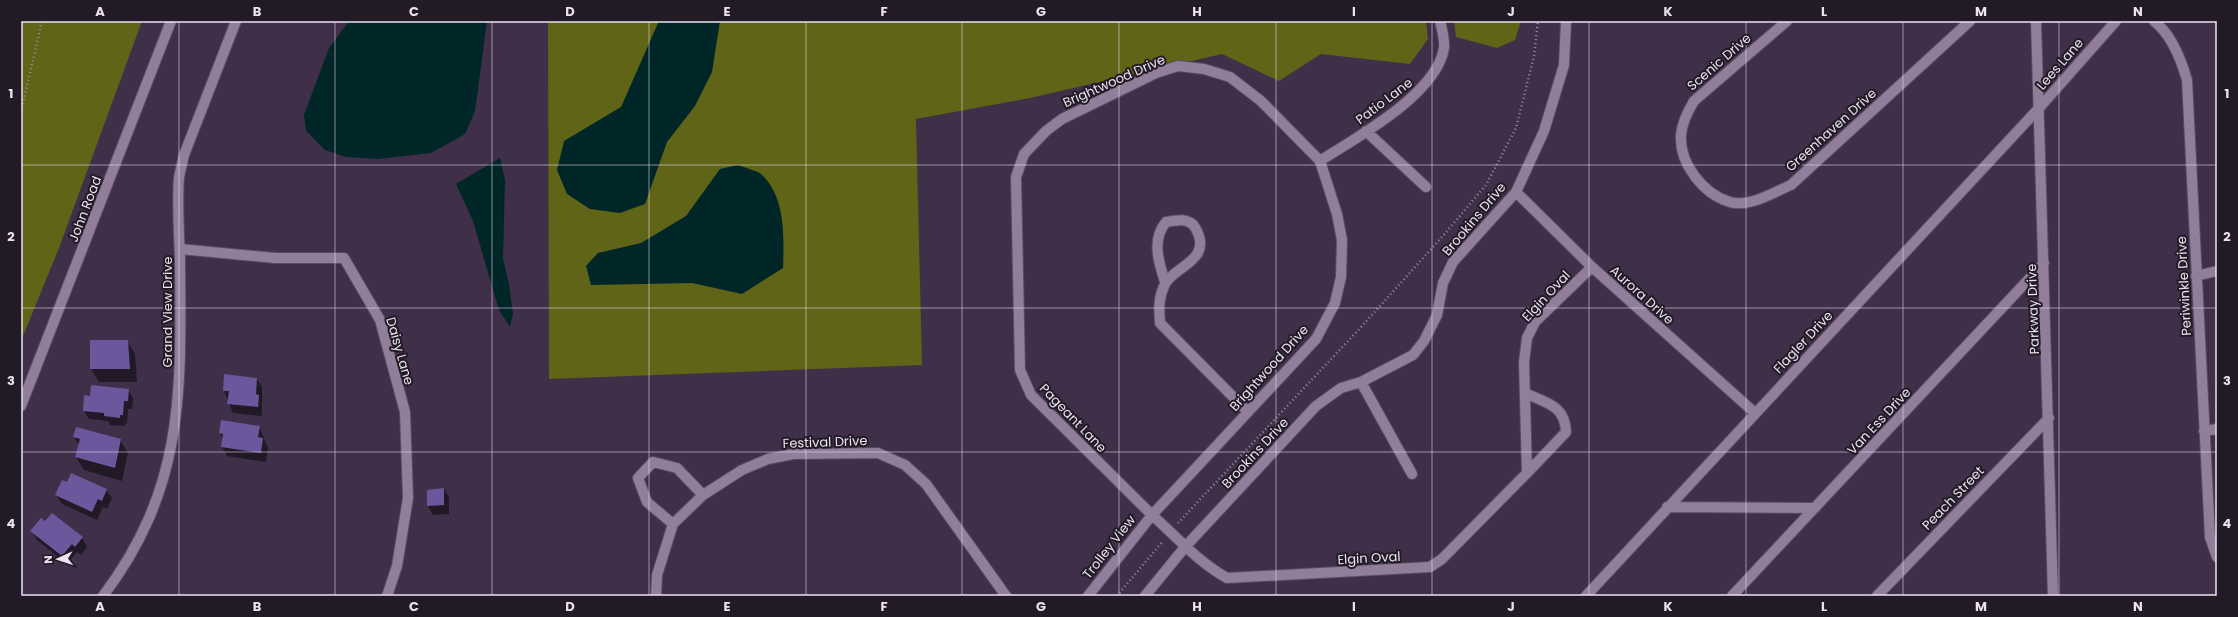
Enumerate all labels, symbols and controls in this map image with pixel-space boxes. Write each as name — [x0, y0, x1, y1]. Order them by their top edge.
text: A — [95, 2, 105, 21]
text: B — [253, 2, 262, 21]
text: C — [409, 2, 419, 21]
text: D — [565, 2, 575, 21]
text: E — [723, 2, 731, 21]
text: F — [880, 2, 888, 21]
text: G — [1036, 2, 1046, 21]
text: H — [1192, 2, 1202, 21]
text: I — [1352, 2, 1356, 21]
text: J — [1507, 2, 1515, 21]
text: K — [1663, 2, 1673, 21]
text: L — [1821, 2, 1827, 21]
text: M — [1975, 2, 1987, 21]
text: N — [2133, 2, 2143, 21]
street label: Scenic Drive — [1683, 29, 1755, 95]
street label: Lees Lane — [2032, 34, 2088, 94]
street label: Brightwood Drive — [1060, 50, 1168, 112]
street label: Patio Lane — [1352, 73, 1416, 129]
text: 1 — [9, 84, 13, 103]
street label: Greenhaven Drive — [1781, 84, 1881, 176]
text: 1 — [2225, 84, 2229, 103]
street label: John Road — [64, 173, 106, 245]
street label: Brookins Drive — [1438, 178, 1510, 260]
text: 2 — [7, 227, 15, 246]
text: 2 — [2223, 227, 2231, 246]
street label: Periwinkle Drive — [2172, 236, 2196, 336]
street label: Grand View Drive — [158, 256, 177, 368]
street label: Aurora Drive — [1606, 261, 1678, 329]
street label: Parkway Drive — [2022, 263, 2044, 355]
street label: Elgin Oval — [1518, 266, 1574, 326]
street label: Flagler Drive — [1769, 306, 1837, 378]
street label: Daisy Lane — [381, 315, 419, 387]
street label: Brightwood Drive — [1225, 321, 1313, 415]
text: 3 — [7, 371, 15, 390]
text: 3 — [2223, 371, 2231, 390]
street label: Pageant Lane — [1035, 379, 1111, 457]
street label: Van Ess Drive — [1843, 383, 1915, 459]
street label: Brookins Drive — [1217, 413, 1293, 493]
street label: Festival Drive — [782, 431, 868, 453]
street label: Peach Street — [1918, 462, 1989, 534]
street label: Trolley View — [1078, 511, 1140, 583]
text: 4 — [7, 514, 16, 533]
text: 4 — [2223, 514, 2232, 533]
north arrow — [38, 539, 78, 579]
street label: Elgin Oval — [1337, 547, 1401, 569]
text: N — [40, 555, 56, 564]
text: A — [95, 597, 105, 616]
text: B — [253, 597, 262, 616]
text: C — [409, 597, 419, 616]
text: D — [565, 597, 575, 616]
text: E — [723, 597, 731, 616]
text: F — [880, 597, 888, 616]
text: G — [1036, 597, 1046, 616]
text: H — [1192, 597, 1202, 616]
text: I — [1352, 597, 1356, 616]
text: J — [1507, 597, 1515, 616]
text: K — [1663, 597, 1673, 616]
text: L — [1821, 597, 1827, 616]
text: M — [1975, 597, 1987, 616]
text: N — [2133, 597, 2143, 616]

